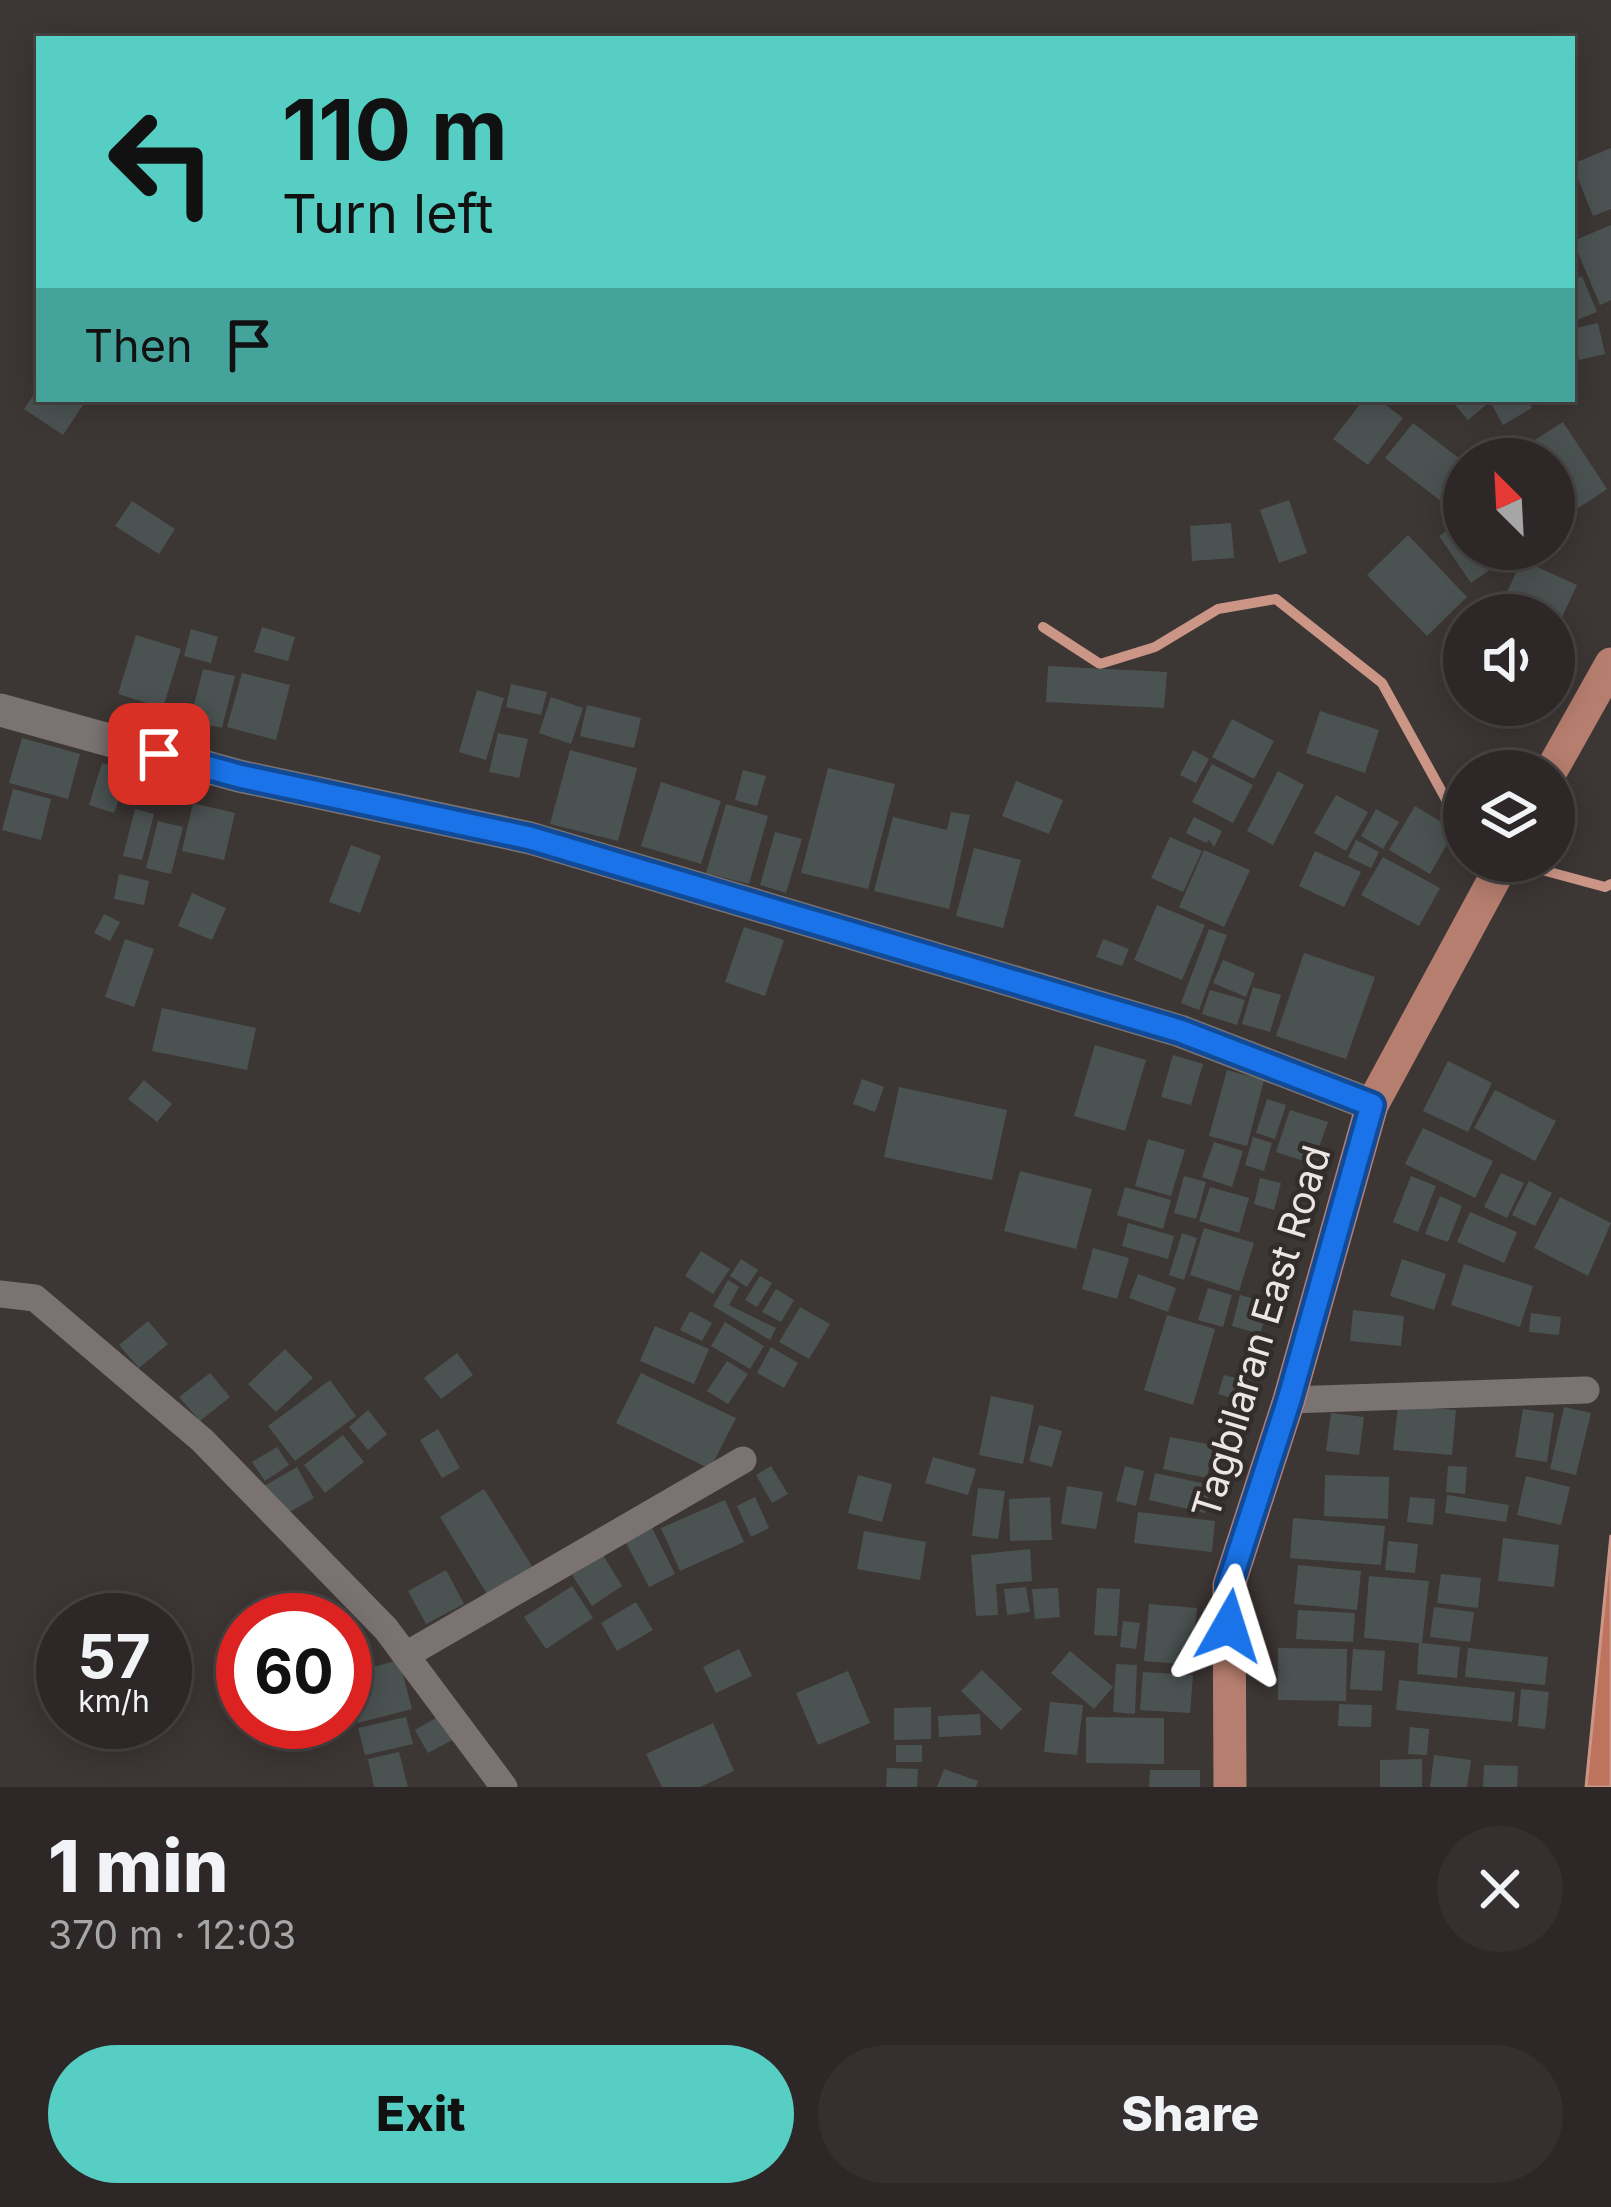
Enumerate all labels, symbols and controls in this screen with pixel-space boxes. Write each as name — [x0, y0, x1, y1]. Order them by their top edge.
text: 110 m — [282, 79, 508, 180]
icon: left — [84, 84, 240, 240]
text: Turn left — [282, 181, 493, 246]
icon: arrive — [216, 312, 282, 378]
text: Then — [84, 318, 192, 373]
north arrow — [1443, 438, 1575, 570]
map controls — [1443, 438, 1575, 882]
button: sound — [1443, 594, 1575, 726]
pin — [108, 703, 210, 805]
icon: arrive — [126, 721, 192, 787]
button: layers — [1443, 750, 1575, 882]
street label: Tagbilaran East Road — [1181, 1140, 1340, 1524]
position arrow — [1166, 1563, 1292, 1689]
speed limit sign: 60 — [216, 1593, 372, 1749]
text: 57 — [77, 1620, 151, 1692]
text: km/h — [78, 1683, 150, 1719]
text: 1 min — [48, 1822, 228, 1909]
button: close — [1437, 1826, 1563, 1952]
text: 370 m · 12:03 — [48, 1911, 296, 1958]
button: Exit — [48, 2045, 794, 2183]
button: Share — [818, 2045, 1563, 2183]

